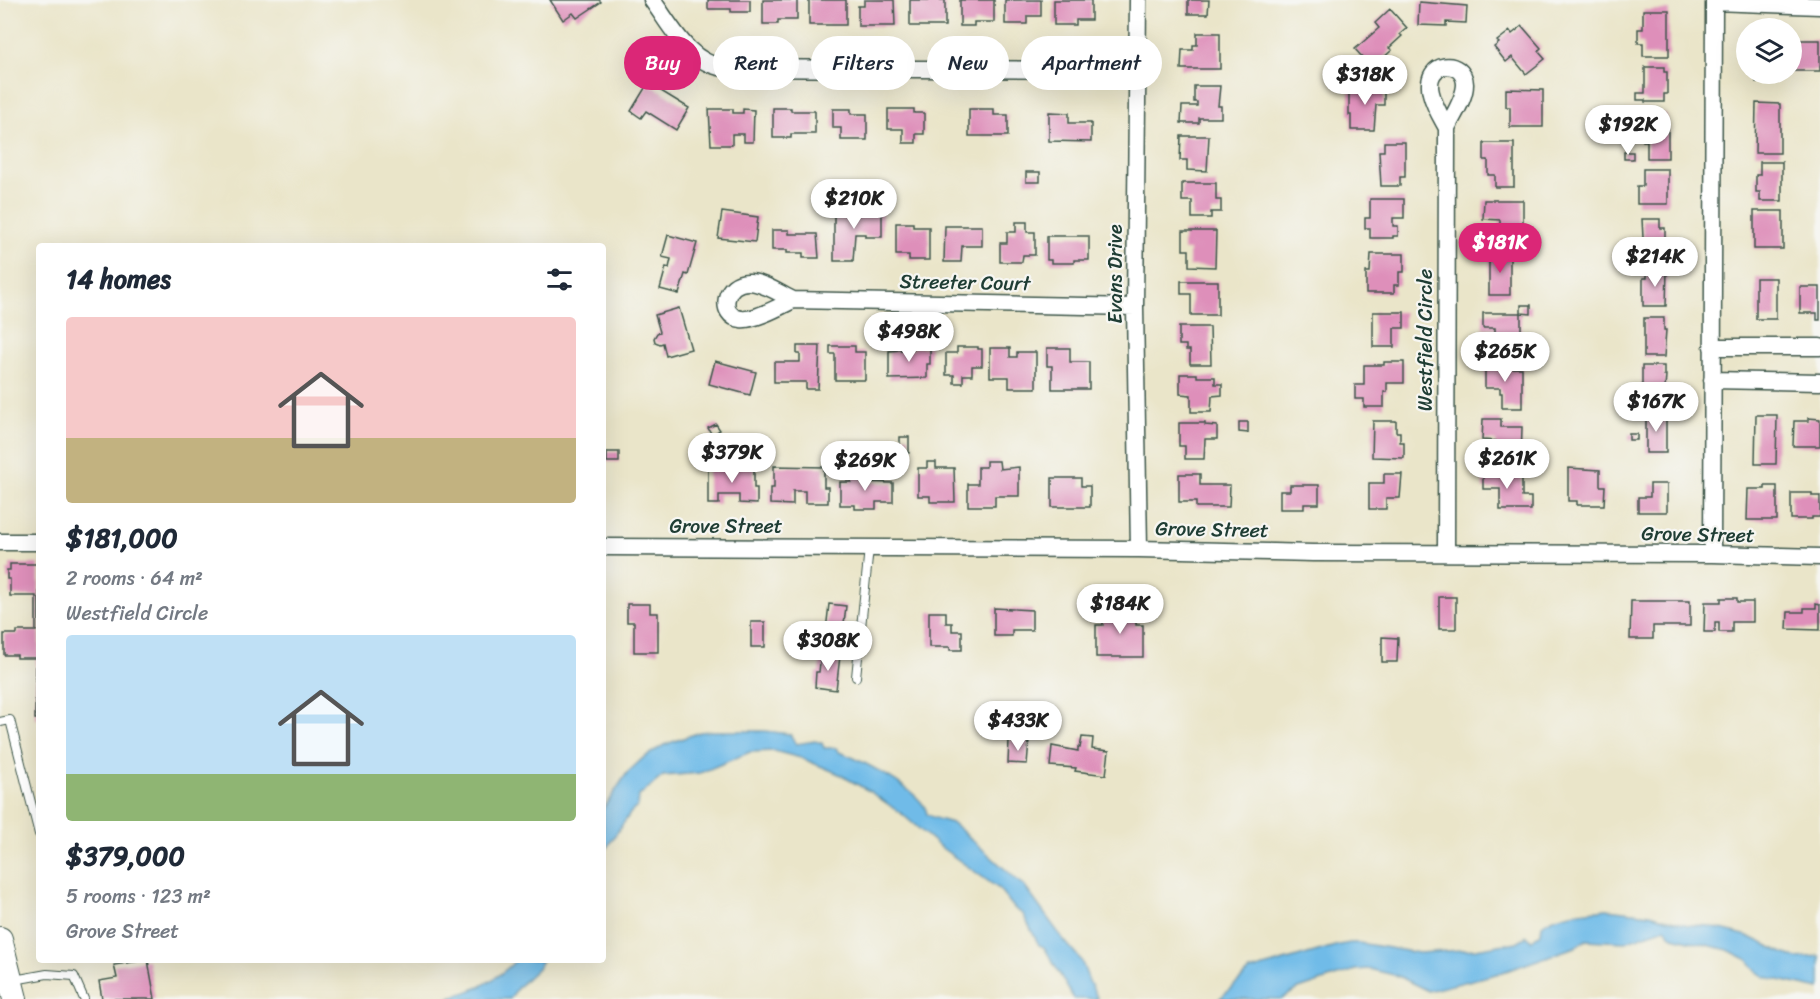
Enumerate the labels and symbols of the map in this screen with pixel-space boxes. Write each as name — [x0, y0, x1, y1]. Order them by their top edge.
pin: $318K — [1323, 55, 1407, 106]
pin: $192K — [1586, 105, 1670, 156]
pin: $210K — [812, 179, 896, 230]
pin: $181K — [1458, 223, 1542, 274]
street label: Evans Drive — [1098, 224, 1133, 324]
pin: $214K — [1613, 237, 1697, 288]
street label: Streeter Court — [899, 264, 1032, 301]
street label: Westfield Circle — [1408, 269, 1443, 411]
pin: $498K — [867, 312, 951, 363]
pin: $265K — [1463, 332, 1547, 383]
pin: $167K — [1614, 382, 1698, 433]
pin: $379K — [690, 433, 774, 484]
pin: $261K — [1465, 439, 1549, 490]
pin: $269K — [823, 441, 907, 492]
street label: Grove Street — [669, 509, 783, 544]
street label: Grove Street — [1155, 511, 1269, 548]
street label: Grove Street — [1641, 516, 1755, 553]
pin: $184K — [1078, 584, 1162, 635]
pin: $308K — [786, 621, 870, 672]
pin: $433K — [976, 701, 1060, 752]

